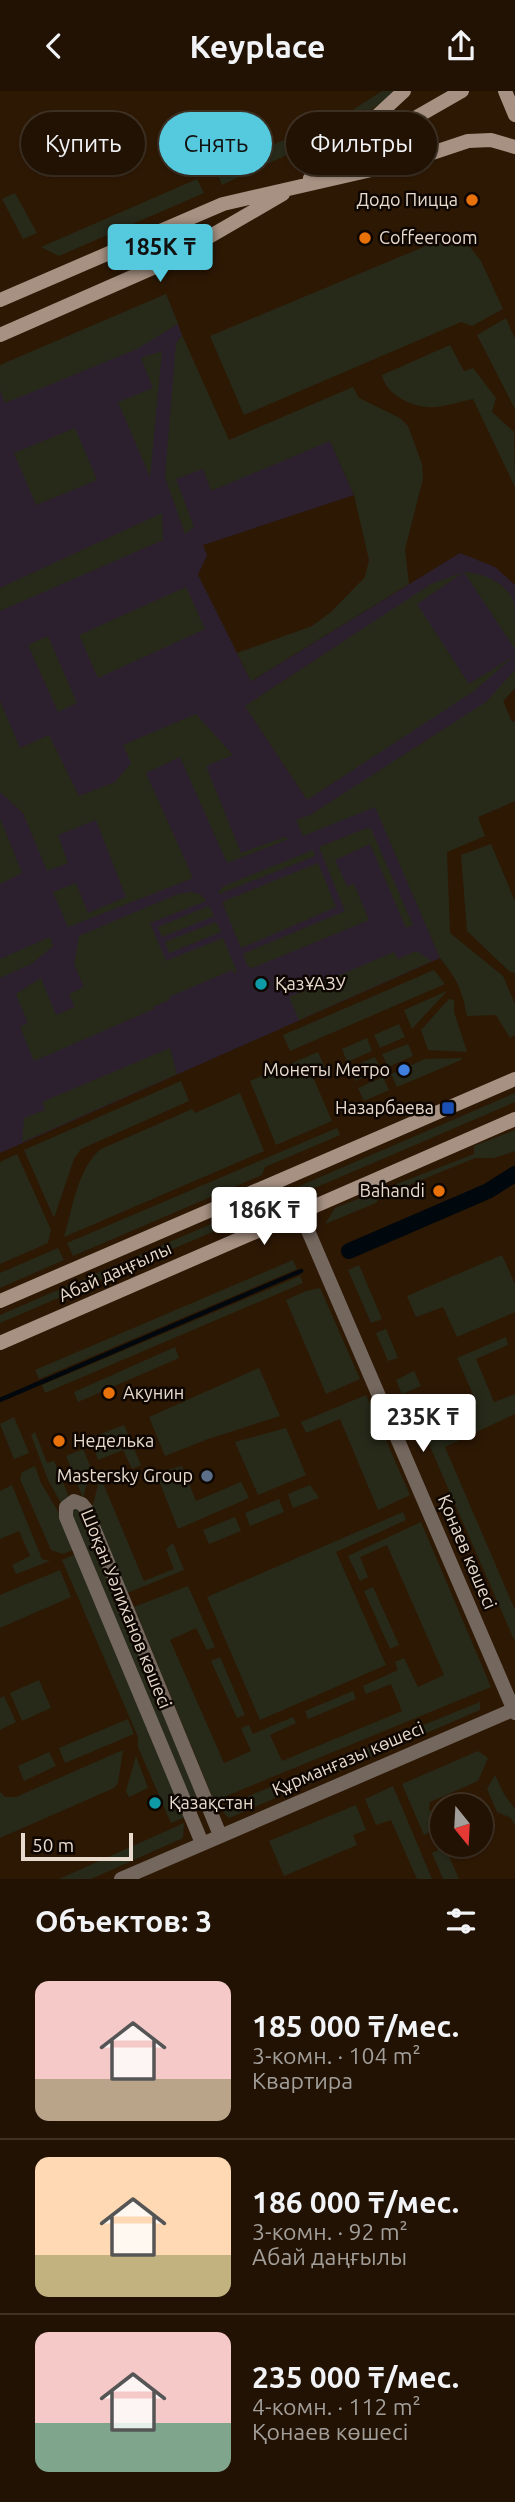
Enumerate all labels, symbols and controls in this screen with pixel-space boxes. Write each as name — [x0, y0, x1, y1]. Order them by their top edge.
icon: back — [35, 27, 73, 65]
icon: share — [442, 27, 480, 65]
text: Keyplace — [190, 28, 325, 64]
chip: Купить — [21, 112, 145, 175]
chip: Снять — [159, 112, 272, 175]
chip: Фильтры — [286, 112, 437, 175]
place label: Додо Пицца — [356, 189, 458, 209]
marker: Додо Пицца — [464, 192, 480, 208]
pin: 185K ₸ — [103, 225, 217, 284]
place label: Coffeeroom — [379, 227, 478, 247]
marker: Coffeeroom — [357, 230, 373, 246]
text: 185K ₸ — [124, 234, 196, 259]
place label: ҚазҰАЗУ — [275, 973, 346, 993]
marker: ҚазҰАЗУ — [253, 976, 269, 992]
place label: Монеты Метро — [263, 1059, 390, 1079]
marker: Монеты Метро — [396, 1062, 412, 1078]
place label: Назарбаева — [335, 1097, 434, 1117]
marker: Назарбаева — [440, 1100, 456, 1116]
place label: Bahandi — [360, 1180, 425, 1200]
marker: Bahandi — [431, 1183, 447, 1199]
pin: 186K ₸ — [207, 1187, 321, 1247]
text: 186K ₸ — [228, 1197, 300, 1222]
street label: Абай даңғылы — [55, 1237, 174, 1305]
place label: Акунин — [123, 1382, 184, 1402]
marker: Акунин — [101, 1385, 117, 1401]
pin: 235K ₸ — [366, 1395, 480, 1454]
text: 235K ₸ — [387, 1404, 459, 1429]
place label: Неделька — [73, 1430, 154, 1450]
marker: Неделька — [51, 1433, 67, 1449]
place label: Mastersky Group — [57, 1465, 193, 1485]
marker: Mastersky Group — [199, 1468, 215, 1484]
street label: Қонаев көшесі — [435, 1491, 501, 1612]
street label: Шоқан Уәлиханов көшесі — [78, 1506, 176, 1711]
street label: Құрманғазы көшесі — [269, 1717, 426, 1799]
place label: Қазақстан — [169, 1792, 253, 1812]
north arrow — [430, 1794, 494, 1857]
map controls — [430, 1794, 493, 1857]
marker: Қазақстан — [147, 1795, 163, 1811]
scale bar — [21, 1830, 133, 1862]
text: 50 m — [32, 1834, 74, 1856]
icon: filters — [442, 1902, 480, 1940]
text: Объектов: 3 — [35, 1904, 212, 1938]
icon: home — [91, 2009, 175, 2093]
text: 185 000 ₸/мес. — [252, 2009, 459, 2043]
text: 3-комн. · 104 m² — [252, 2043, 421, 2068]
text: Квартира — [252, 2068, 353, 2093]
icon: home — [91, 2185, 175, 2269]
text: 186 000 ₸/мес. — [252, 2185, 459, 2219]
text: 3-комн. · 92 m² — [252, 2219, 408, 2244]
text: Абай даңғылы — [252, 2244, 407, 2269]
icon: home — [91, 2360, 175, 2444]
text: 235 000 ₸/мес. — [252, 2360, 459, 2394]
text: 4-комн. · 112 m² — [252, 2394, 421, 2419]
text: Қонаев көшесі — [252, 2419, 408, 2444]

